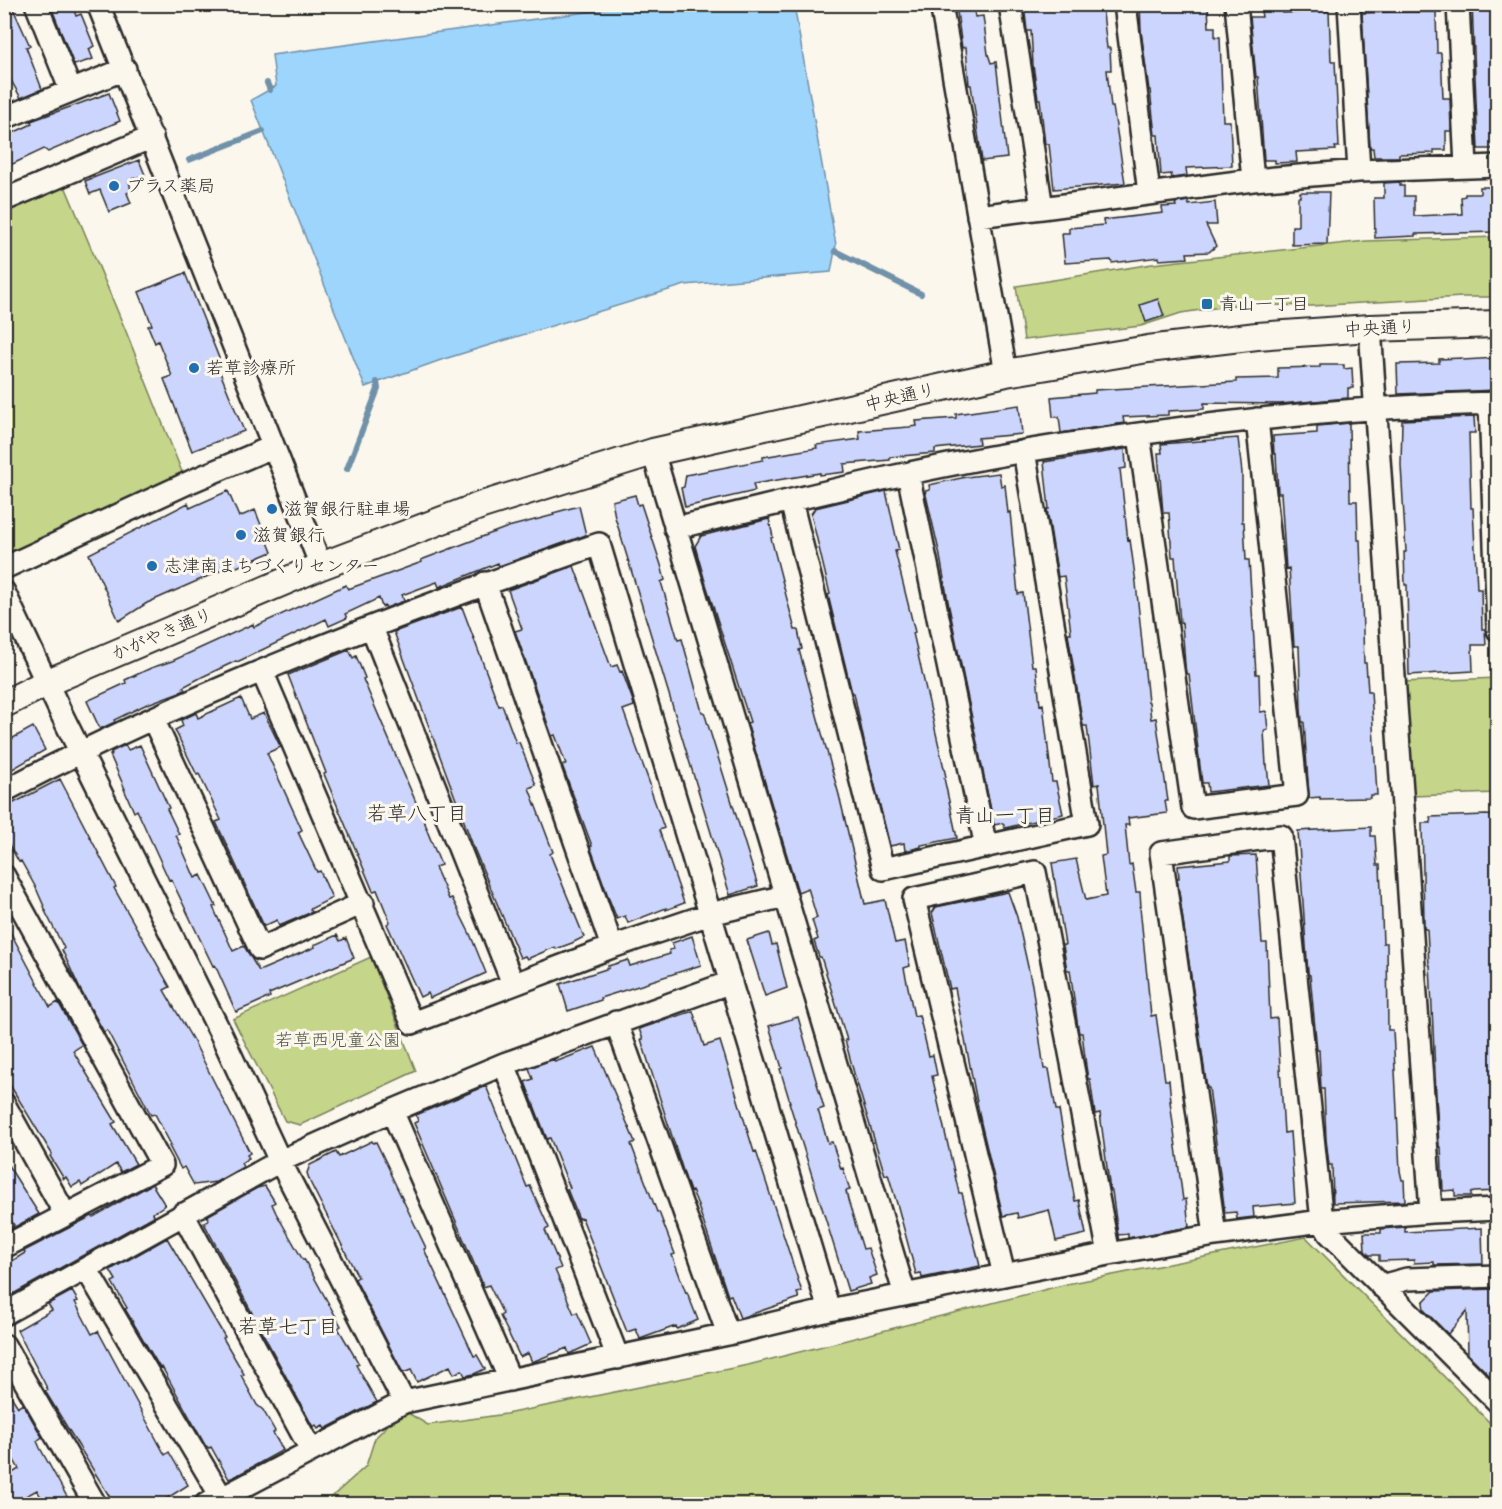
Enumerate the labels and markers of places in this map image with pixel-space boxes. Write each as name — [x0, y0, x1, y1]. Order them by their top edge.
place label: プラス薬局 — [126, 174, 215, 197]
marker: プラス薬局 — [107, 179, 121, 193]
place label: 青山一丁目 — [1219, 292, 1309, 315]
marker: 青山一丁目 — [1200, 297, 1214, 311]
place label: 若草診療所 — [206, 356, 296, 379]
marker: 若草診療所 — [187, 361, 201, 375]
place label: 滋賀銀行駐車場 — [284, 497, 410, 520]
marker: 滋賀銀行駐車場 — [265, 502, 279, 516]
place label: 滋賀銀行 — [253, 523, 325, 546]
marker: 滋賀銀行 — [234, 528, 248, 542]
place label: 志津南まちづくりセンター — [164, 554, 379, 577]
marker: 志津南まちづくりセンター — [145, 559, 159, 573]

